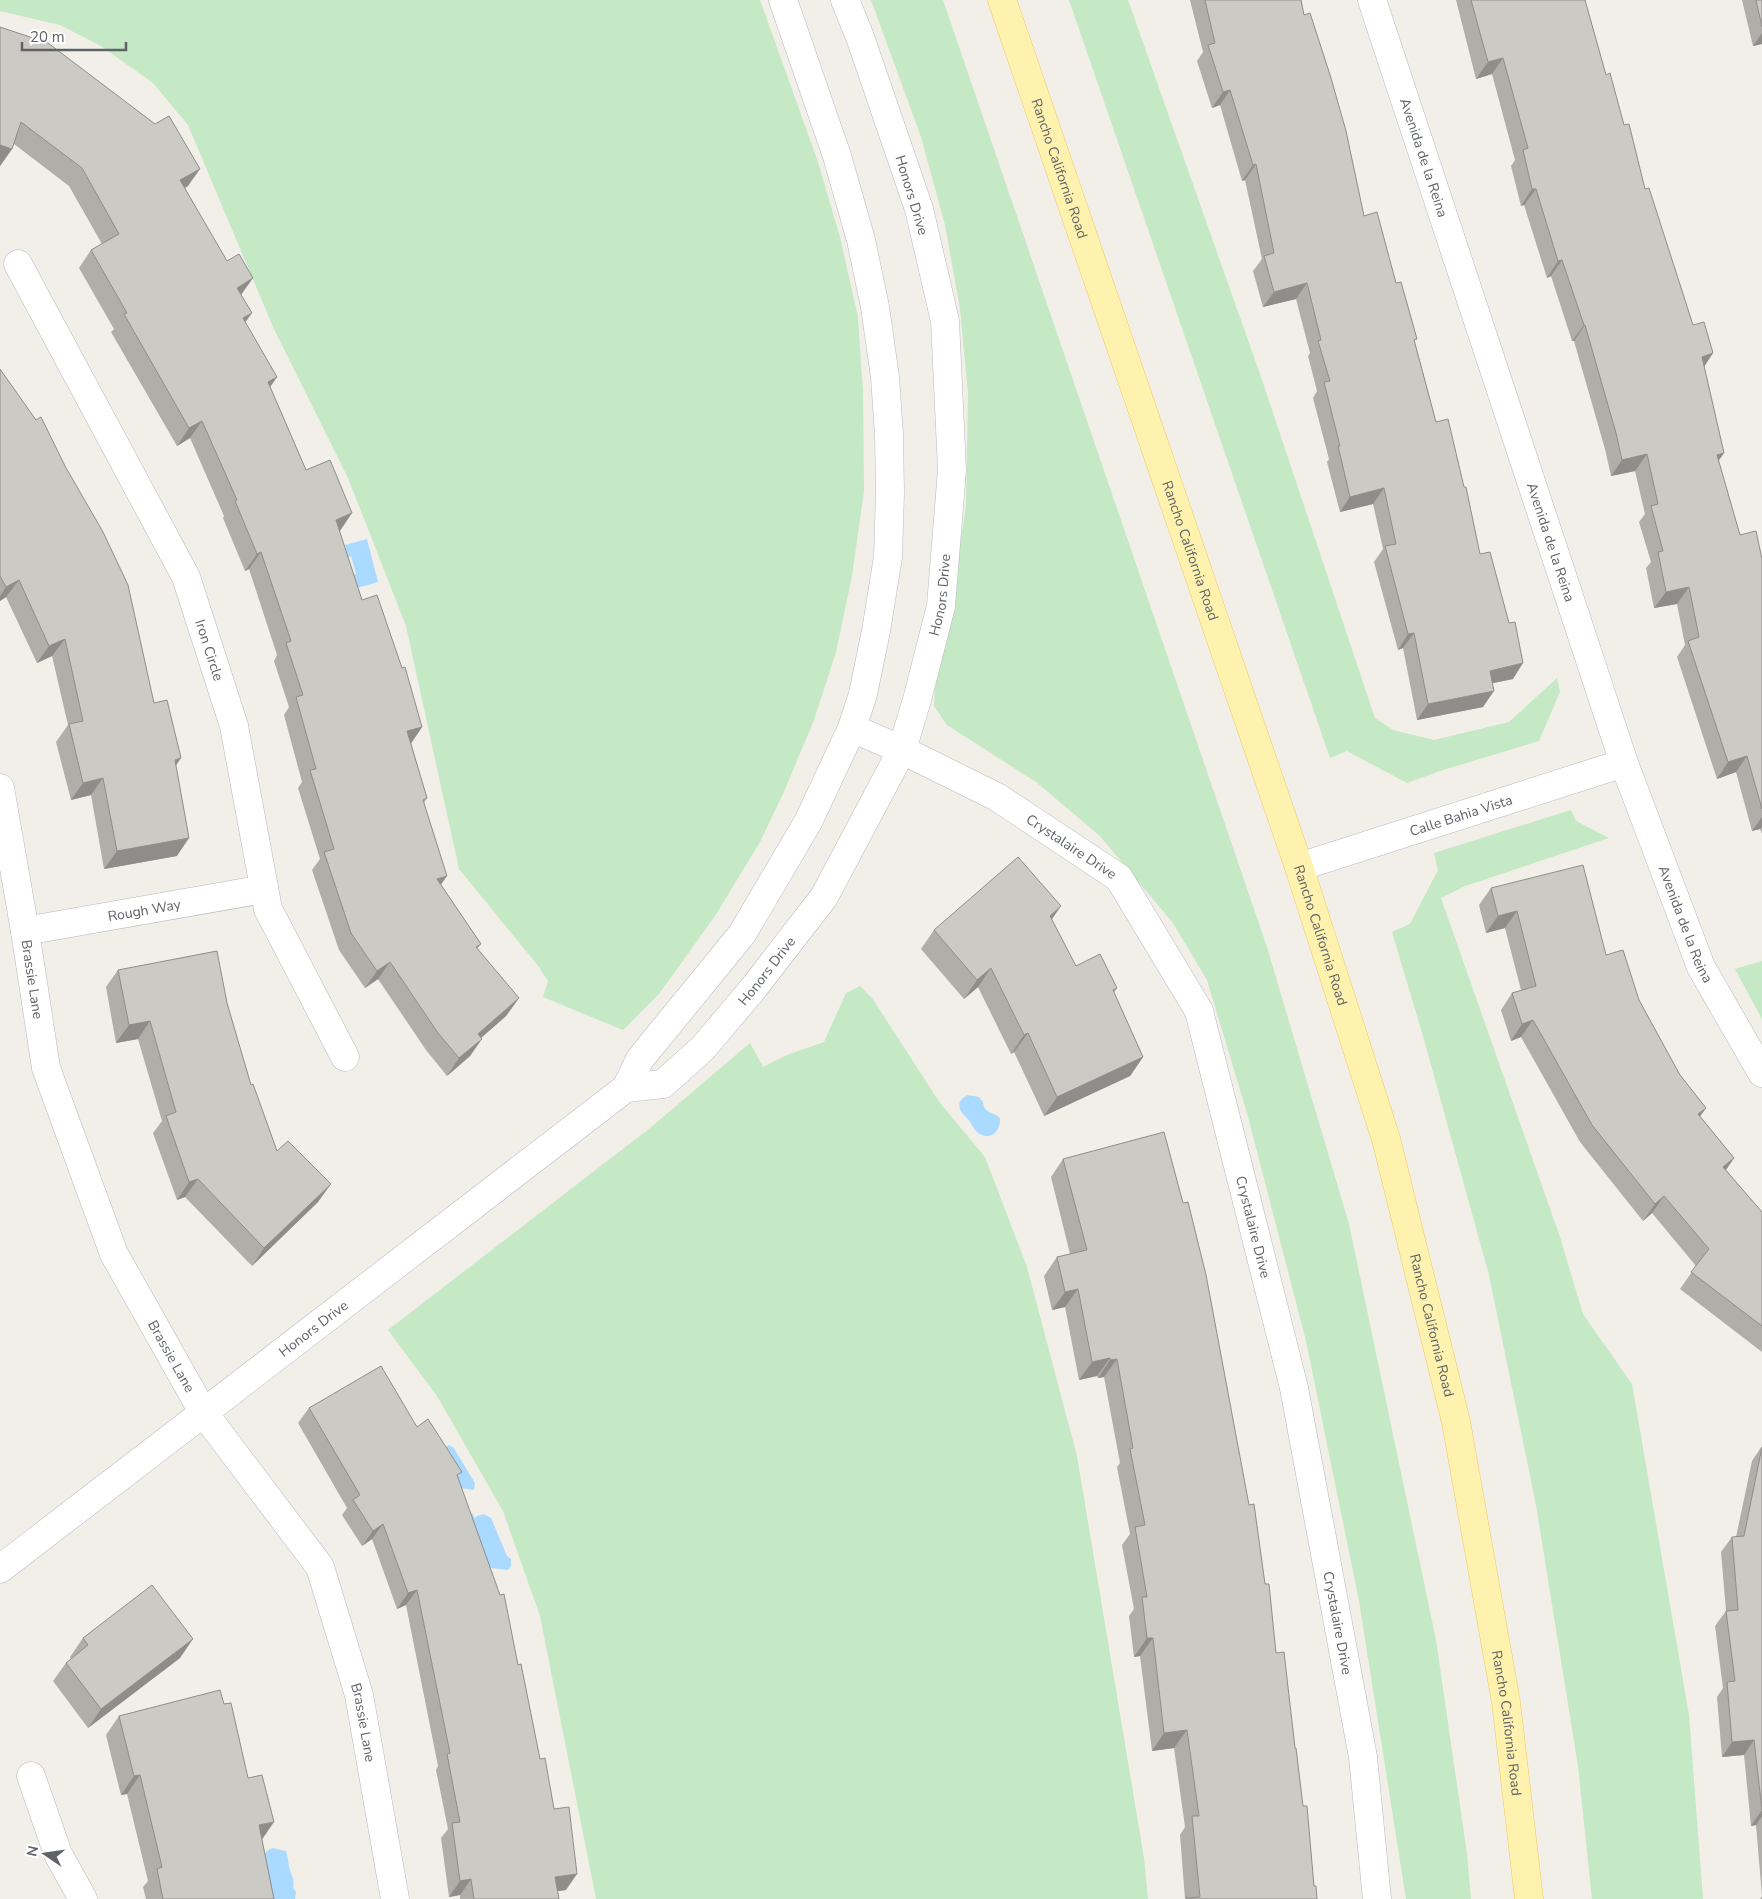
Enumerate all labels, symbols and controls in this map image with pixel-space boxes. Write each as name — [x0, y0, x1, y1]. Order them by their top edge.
scale bar — [22, 20, 126, 52]
text: 20 m — [30, 27, 65, 47]
street label: Rancho California Road — [1026, 96, 1092, 241]
street label: Avenida de la Reina — [1395, 96, 1452, 220]
street label: Honors Drive — [890, 153, 933, 237]
street label: Rancho California Road — [1157, 478, 1223, 623]
street label: Avenida de la Reina — [1522, 480, 1579, 604]
street label: Honors Drive — [925, 553, 955, 638]
street label: Iron Circle — [190, 617, 228, 683]
street label: Calle Bahia Vista — [1407, 790, 1515, 841]
street label: Crystalaire Drive — [1022, 810, 1120, 884]
street label: Rancho California Road — [1289, 863, 1352, 1008]
street label: Avenida de la Reina — [1654, 863, 1717, 986]
street label: Rough Way — [106, 895, 183, 926]
street label: Honors Drive — [734, 933, 800, 1010]
street label: Brassie Lane — [16, 938, 47, 1020]
street label: Crystalaire Drive — [1231, 1174, 1275, 1280]
street label: Rancho California Road — [1405, 1252, 1458, 1399]
street label: Honors Drive — [275, 1296, 352, 1361]
street label: Brassie Lane — [143, 1317, 199, 1396]
street label: Crystalaire Drive — [1318, 1570, 1356, 1676]
street label: Rancho California Road — [1487, 1649, 1526, 1797]
street label: Brassie Lane — [346, 1681, 380, 1764]
north arrow — [20, 1829, 70, 1879]
text: N — [22, 1844, 43, 1858]

